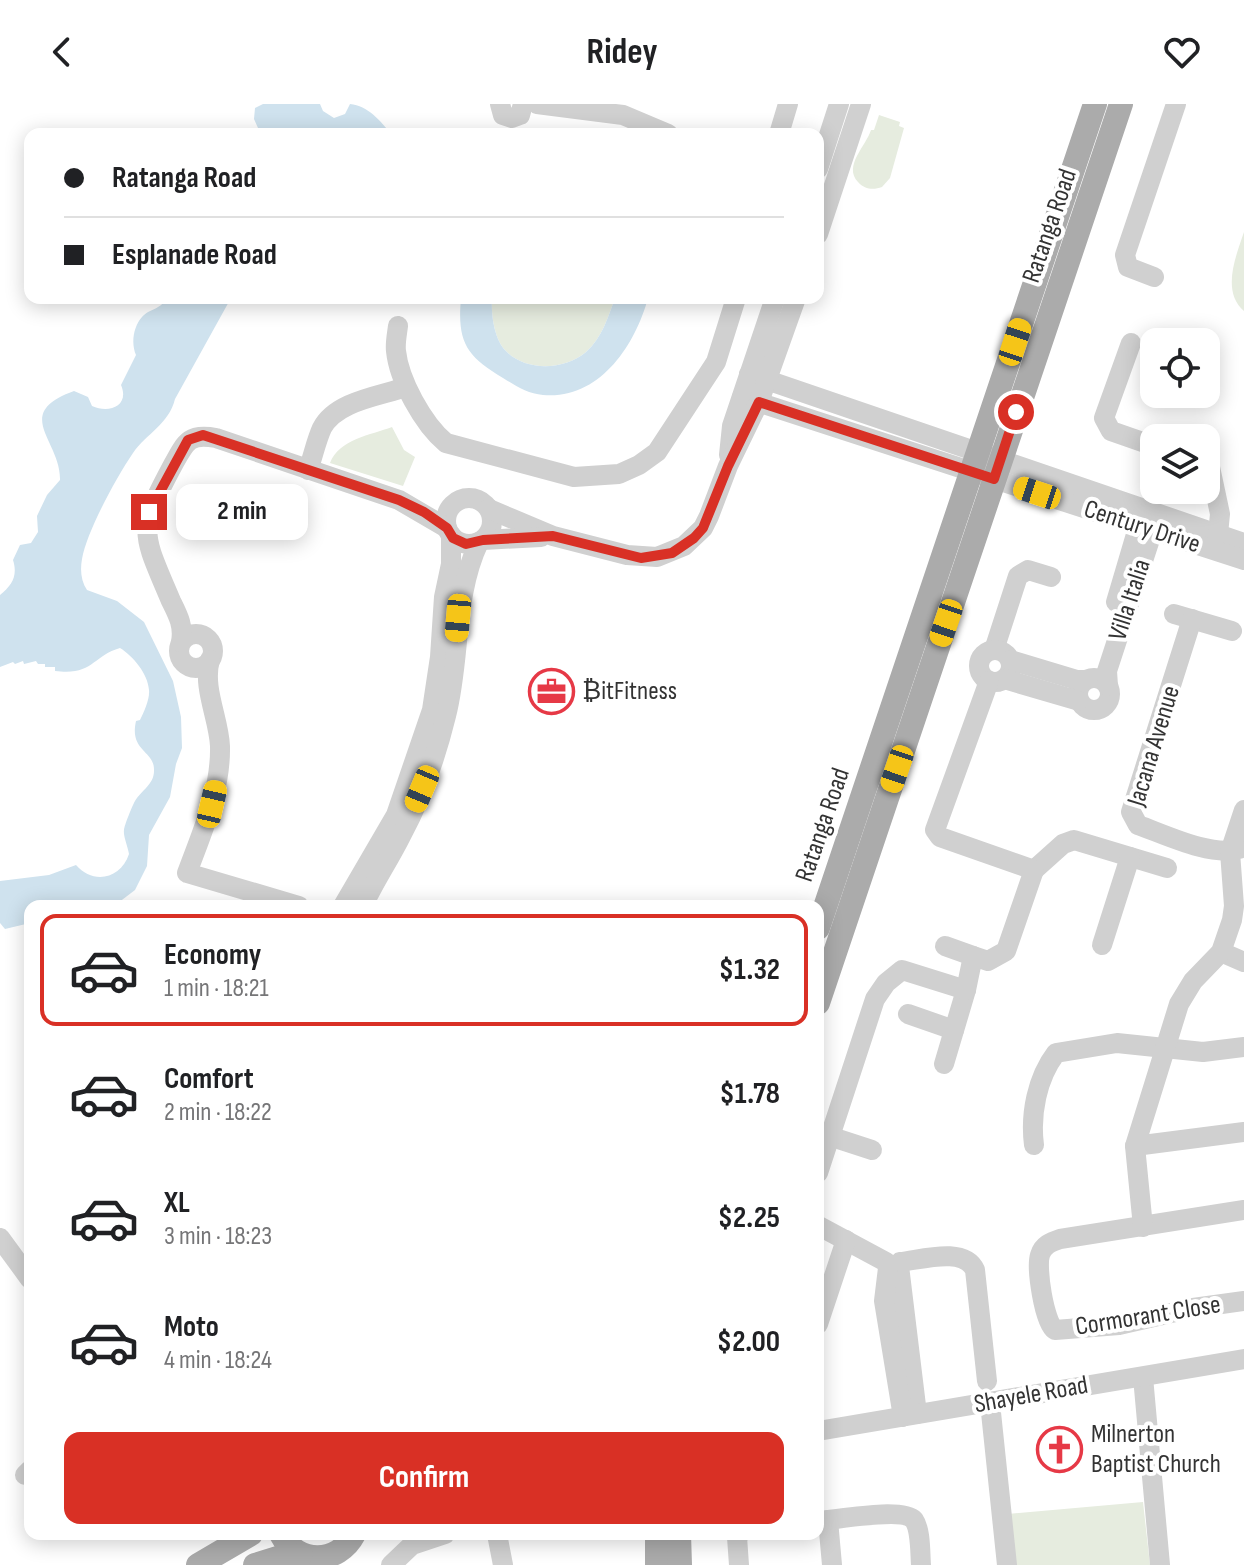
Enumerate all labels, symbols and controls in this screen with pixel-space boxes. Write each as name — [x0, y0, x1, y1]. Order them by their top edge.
icon: back — [40, 30, 84, 74]
icon: heart — [1160, 30, 1204, 74]
text: Ridey — [587, 31, 657, 74]
text: Ratanga Road — [112, 160, 256, 196]
street label: Ratanga Road — [1016, 165, 1084, 287]
text: Esplanade Road — [112, 237, 277, 273]
car — [996, 315, 1034, 369]
map controls — [1140, 328, 1220, 504]
button: locate — [1140, 328, 1220, 408]
route start — [998, 394, 1034, 430]
button: layers — [1140, 424, 1220, 504]
car — [1010, 474, 1064, 512]
callout: 2 min — [177, 484, 309, 540]
route end — [131, 494, 167, 530]
street label: Century Drive — [1080, 494, 1204, 560]
text: 2 min — [217, 496, 267, 527]
street label: Villa Italia — [1102, 555, 1158, 645]
car — [444, 593, 472, 643]
car — [927, 596, 965, 650]
office icon: ₿itFitness — [527, 667, 575, 715]
place label: ₿itFitness — [582, 676, 677, 707]
street label: Jacana Avenue — [1121, 682, 1187, 811]
car — [878, 742, 916, 796]
car — [402, 762, 442, 816]
street label: Ratanga Road — [789, 764, 857, 886]
car — [195, 778, 229, 830]
icon: car — [68, 934, 140, 1006]
text: Economy — [164, 937, 261, 973]
text: $1.32 — [719, 952, 780, 988]
text: 1 min · 18:21 — [164, 973, 269, 1004]
icon: car — [68, 1058, 140, 1130]
text: Comfort — [164, 1061, 254, 1097]
text: $1.78 — [719, 1076, 780, 1112]
text: 2 min · 18:22 — [164, 1097, 272, 1128]
icon: car — [68, 1182, 140, 1254]
text: XL — [164, 1185, 190, 1221]
text: $2.25 — [718, 1200, 780, 1236]
text: 3 min · 18:23 — [164, 1221, 272, 1252]
street label: Cormorant Close — [1073, 1289, 1223, 1343]
icon: car — [68, 1306, 140, 1378]
text: Moto — [164, 1309, 219, 1345]
text: $2.00 — [717, 1324, 780, 1360]
text: 4 min · 18:24 — [164, 1345, 272, 1376]
street label: Shayele Road — [972, 1370, 1090, 1420]
place label: Milnerton Baptist Church — [1091, 1419, 1221, 1480]
church icon: Milnerton Baptist Church — [1036, 1425, 1084, 1473]
button: Confirm — [64, 1432, 784, 1524]

